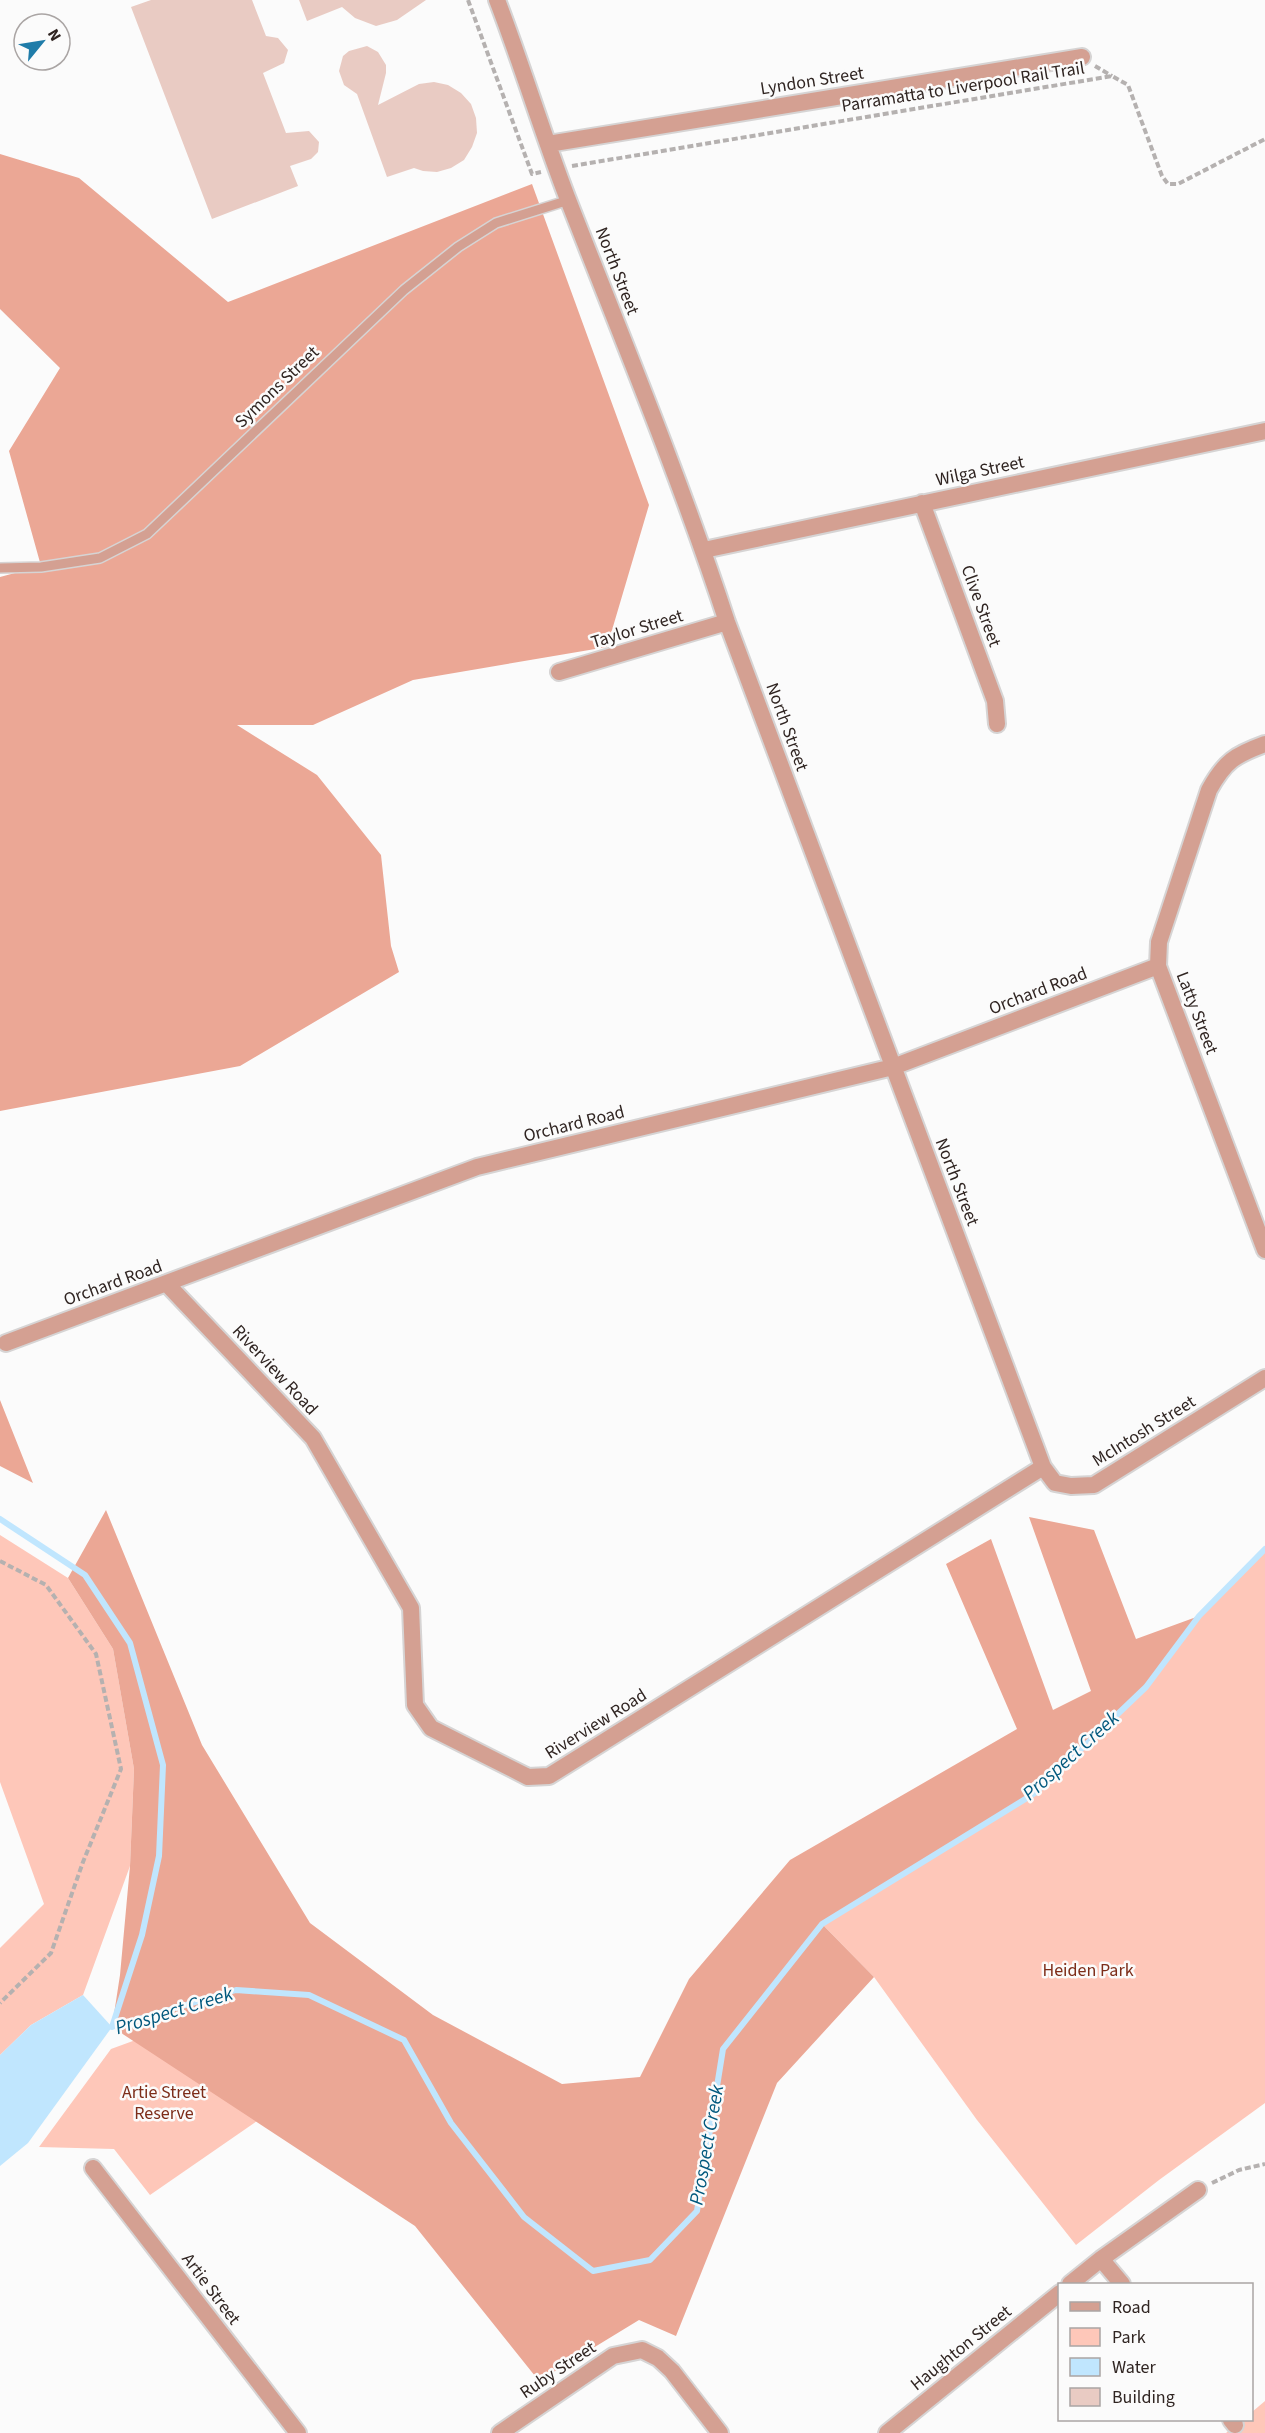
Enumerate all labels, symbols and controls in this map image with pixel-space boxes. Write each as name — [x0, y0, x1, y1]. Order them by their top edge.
north arrow — [12, 12, 72, 72]
text: N — [42, 25, 66, 45]
street label: Parramatta to Liverpool Rail Trail — [840, 55, 1086, 119]
street label: Lyndon Street — [758, 60, 866, 102]
street label: North Street — [589, 223, 645, 319]
street label: Symons Street — [229, 340, 325, 434]
street label: Wilga Street — [934, 449, 1026, 493]
street label: Clive Street — [955, 562, 1007, 650]
street label: Taylor Street — [588, 603, 686, 655]
street label: North Street — [759, 679, 815, 775]
street label: Orchard Road — [985, 961, 1091, 1021]
street label: Latty Street — [1170, 968, 1224, 1058]
street label: Orchard Road — [521, 1099, 627, 1149]
street label: North Street — [929, 1134, 985, 1230]
street label: Orchard Road — [60, 1254, 166, 1312]
street label: Riverview Road — [226, 1319, 324, 1421]
street label: McIntosh Street — [1088, 1389, 1200, 1473]
street label: Riverview Road — [540, 1683, 652, 1765]
water label: Prospect Creek — [1016, 1705, 1126, 1807]
park label: Heiden Park — [1042, 1958, 1134, 1983]
water label: Prospect Creek — [112, 1980, 237, 2042]
park label: Artie Street Reserve — [122, 2080, 206, 2126]
water label: Prospect Creek — [683, 2082, 731, 2207]
street label: Artie Street — [176, 2248, 246, 2330]
legend — [1058, 2283, 1253, 2421]
text: Road — [1112, 2295, 1151, 2320]
street label: Haughton Street — [905, 2299, 1017, 2397]
text: Park — [1112, 2325, 1146, 2350]
street label: Ruby Street — [515, 2335, 601, 2405]
text: Water — [1112, 2355, 1156, 2380]
text: Building — [1112, 2385, 1175, 2410]

